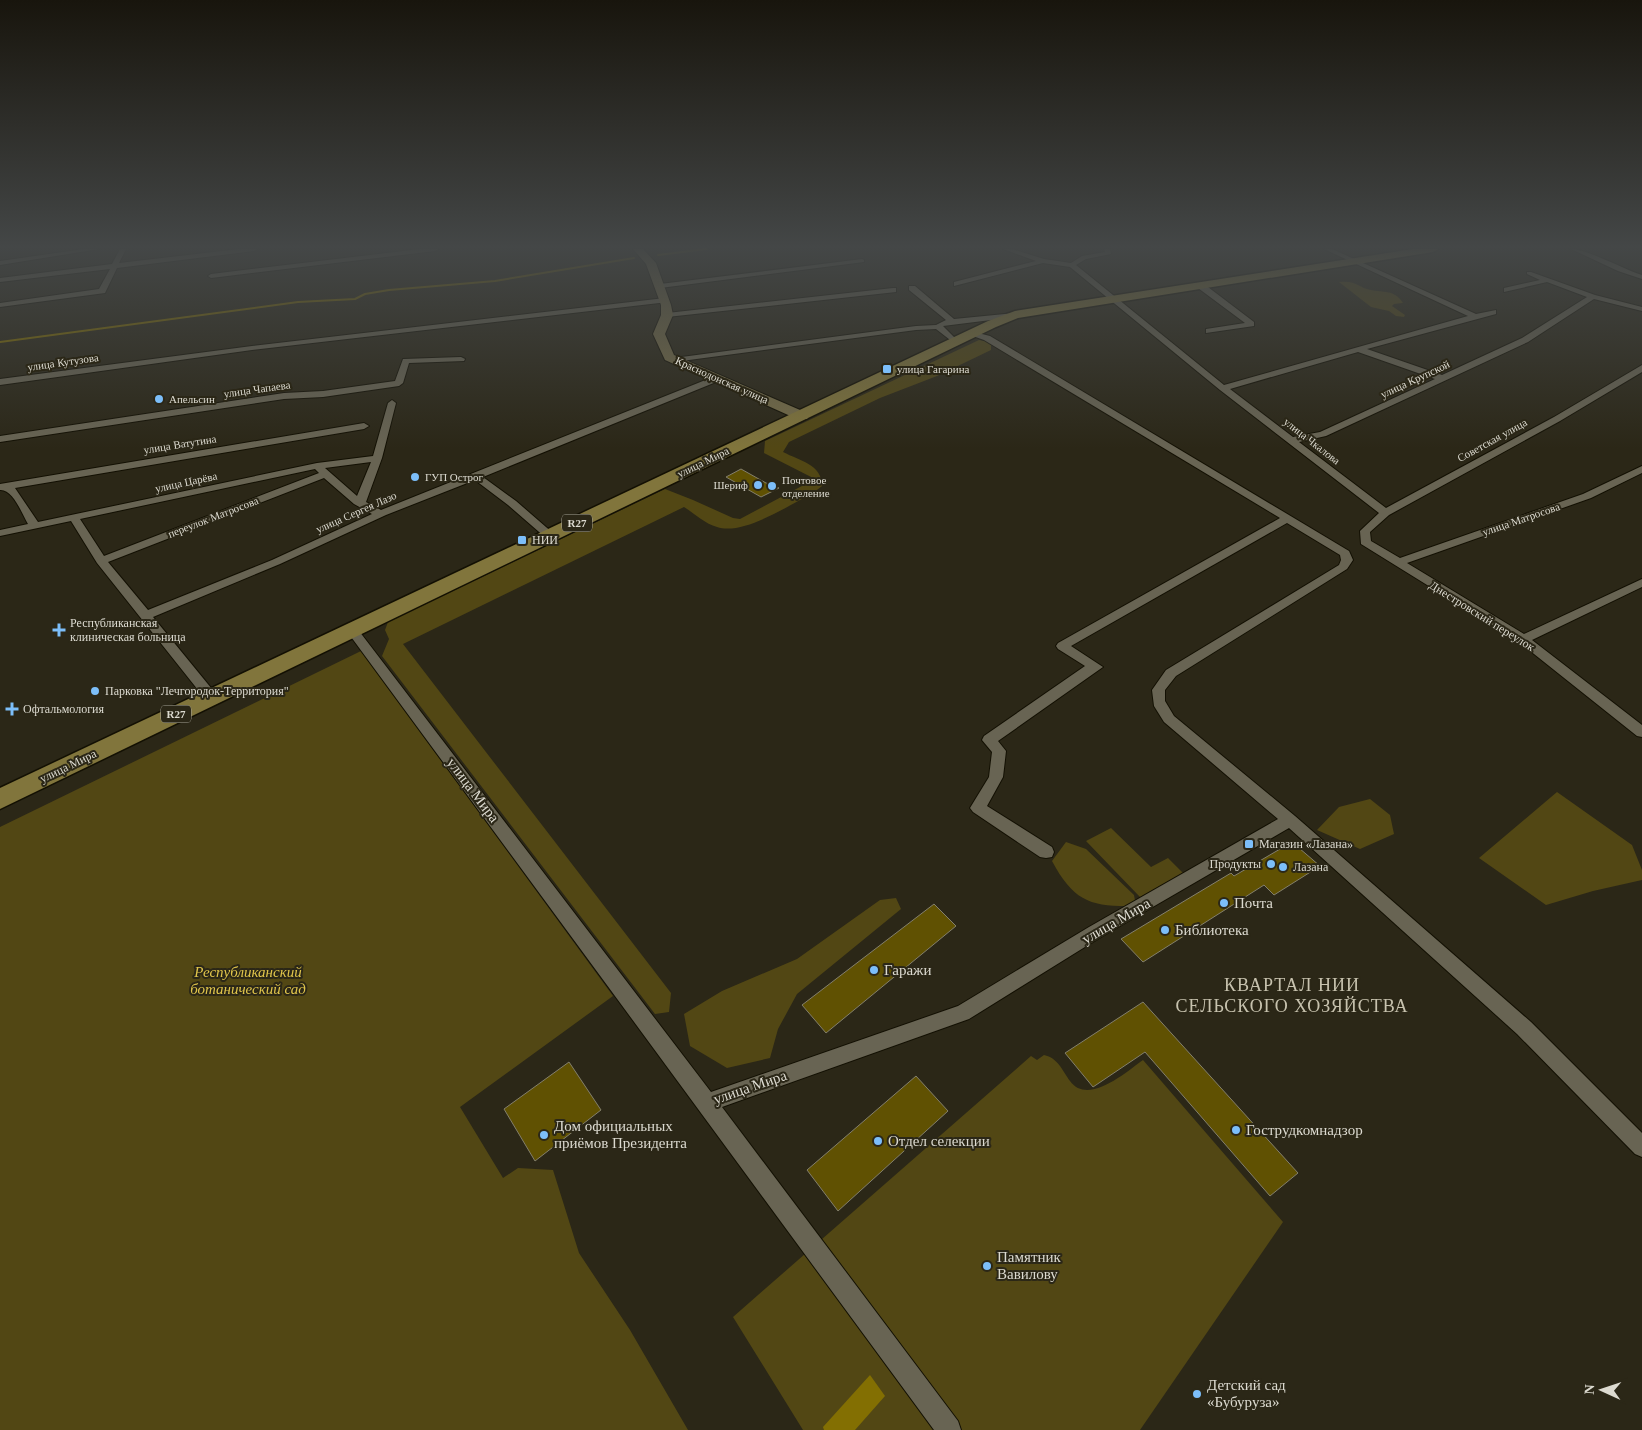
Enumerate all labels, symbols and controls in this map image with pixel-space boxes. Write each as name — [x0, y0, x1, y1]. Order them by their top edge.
street label: улица Кутузова — [27, 351, 99, 373]
street label: Краснодонская улица — [674, 354, 770, 406]
street label: улица Крупской — [1378, 358, 1452, 400]
marker: улица Гагарина — [881, 363, 893, 375]
place label: улица Гагарина — [897, 363, 970, 375]
street label: улица Чапаева — [223, 378, 291, 400]
marker: Апельсин — [153, 393, 165, 405]
place label: Апельсин — [169, 393, 215, 405]
street label: улица Чкалова — [1281, 415, 1343, 467]
street label: Советская улица — [1455, 416, 1529, 464]
street label: улица Ватутина — [143, 432, 217, 456]
street label: улица Мира — [675, 444, 731, 480]
street label: улица Царёва — [154, 470, 218, 494]
marker: ГУП Острог — [409, 471, 421, 483]
place label: ГУП Острог — [425, 471, 484, 483]
place label: Почтовое отделение — [782, 474, 830, 499]
place label: Шериф — [714, 479, 748, 491]
marker: Шериф — [752, 479, 764, 491]
marker: Почтовое отделение — [766, 480, 778, 492]
street label: улица Сергея Лазо — [314, 489, 399, 535]
street label: переулок Матросова — [166, 494, 260, 540]
street label: улица Матросова — [1481, 500, 1561, 538]
road number: R27 — [562, 514, 592, 532]
place label: НИИ — [532, 533, 558, 547]
marker: НИИ — [516, 534, 528, 546]
street label: Днестровский переулок — [1427, 578, 1537, 654]
place label: Республиканская клиническая больница — [70, 616, 186, 644]
marker: Республиканская клиническая больница — [52, 623, 66, 637]
place label: Парковка "Лечгородок-Территория" — [105, 684, 289, 698]
marker: Парковка "Лечгородок-Территория" — [89, 685, 101, 697]
marker: Офтальмология — [5, 702, 19, 716]
place label: Офтальмология — [23, 702, 104, 716]
road number: R27 — [161, 706, 191, 722]
street label: улица Мира — [37, 746, 99, 786]
street label: улица Мира — [444, 755, 503, 826]
place label: Магазин «Лазана» — [1259, 837, 1353, 851]
marker: Магазин «Лазана» — [1243, 838, 1255, 850]
place label: Продукты — [1210, 857, 1261, 871]
marker: Продукты — [1265, 858, 1277, 870]
place label: Лазана — [1293, 860, 1329, 874]
marker: Лазана — [1277, 861, 1289, 873]
street label: улица Мира — [1079, 895, 1153, 947]
place label: Почта — [1234, 895, 1273, 911]
marker: Почта — [1218, 897, 1230, 909]
place label: Библиотека — [1175, 922, 1249, 938]
marker: Библиотека — [1159, 924, 1171, 936]
place label: Гаражи — [884, 962, 932, 978]
park label: Республиканский ботанический сад — [190, 964, 306, 997]
marker: Гаражи — [868, 964, 880, 976]
district label: КВАРТАЛ НИИ СЕЛЬСКОГО ХОЗЯЙСТВА — [1175, 975, 1409, 1016]
street label: улица Мира — [711, 1067, 789, 1107]
place label: Дом официальных приёмов Президента — [554, 1118, 687, 1151]
place label: Гострудкомнадзор — [1246, 1122, 1363, 1138]
marker: Гострудкомнадзор — [1230, 1124, 1242, 1136]
marker: Дом официальных приёмов Президента — [538, 1129, 550, 1141]
place label: Отдел селекции — [888, 1133, 990, 1149]
marker: Отдел селекции — [872, 1135, 884, 1147]
place label: Памятник Вавилову — [997, 1249, 1061, 1282]
marker: Памятник Вавилову — [981, 1260, 993, 1272]
north arrow — [1577, 1365, 1627, 1415]
place label: Детский сад «Бубуруза» — [1207, 1377, 1286, 1410]
text: N — [1582, 1384, 1597, 1395]
marker: Детский сад «Бубуруза» — [1191, 1388, 1203, 1400]

